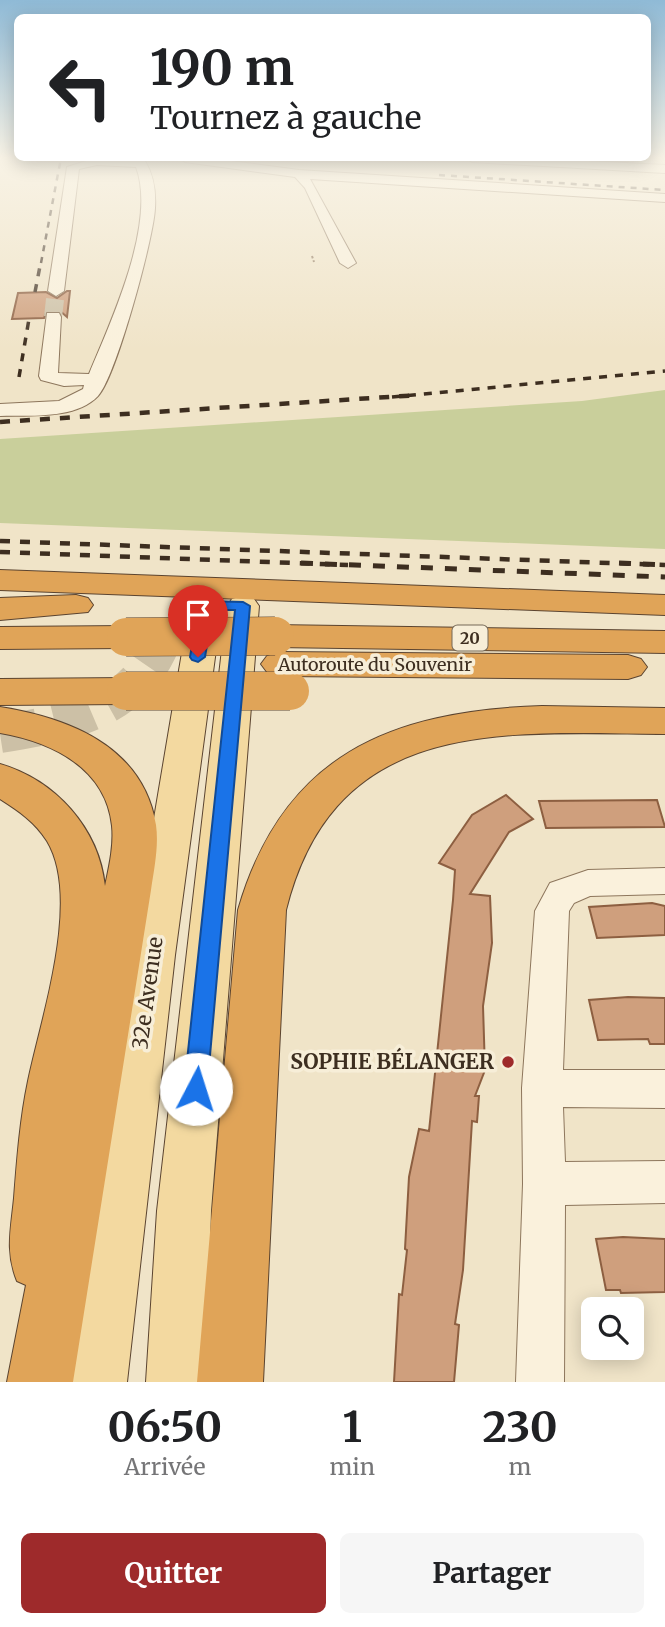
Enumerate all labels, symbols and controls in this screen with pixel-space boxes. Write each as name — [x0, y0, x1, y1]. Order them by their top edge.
text: 190 m — [150, 37, 294, 98]
icon: left — [35, 42, 126, 133]
text: Tournez à gauche — [150, 98, 421, 138]
pin — [168, 585, 228, 657]
icon: arrive — [179, 596, 217, 634]
road number: 20 — [452, 625, 488, 650]
street label: Autoroute du Souvenir — [277, 653, 472, 676]
street label: 32e Avenue — [126, 935, 169, 1051]
place label: SOPHIE BÉLANGER — [290, 1047, 495, 1075]
position arrow — [159, 1052, 233, 1126]
marker: SOPHIE BÉLANGER — [500, 1054, 516, 1070]
map controls — [581, 1297, 644, 1360]
button: search — [581, 1297, 644, 1360]
text: 06:50 — [107, 1401, 222, 1453]
text: 1 — [343, 1401, 362, 1453]
text: 230 — [482, 1401, 558, 1453]
text: Arrivée — [124, 1452, 206, 1481]
text: min — [330, 1452, 375, 1481]
text: m — [509, 1452, 531, 1481]
button: Quitter — [21, 1533, 326, 1613]
button: Partager — [340, 1533, 644, 1613]

